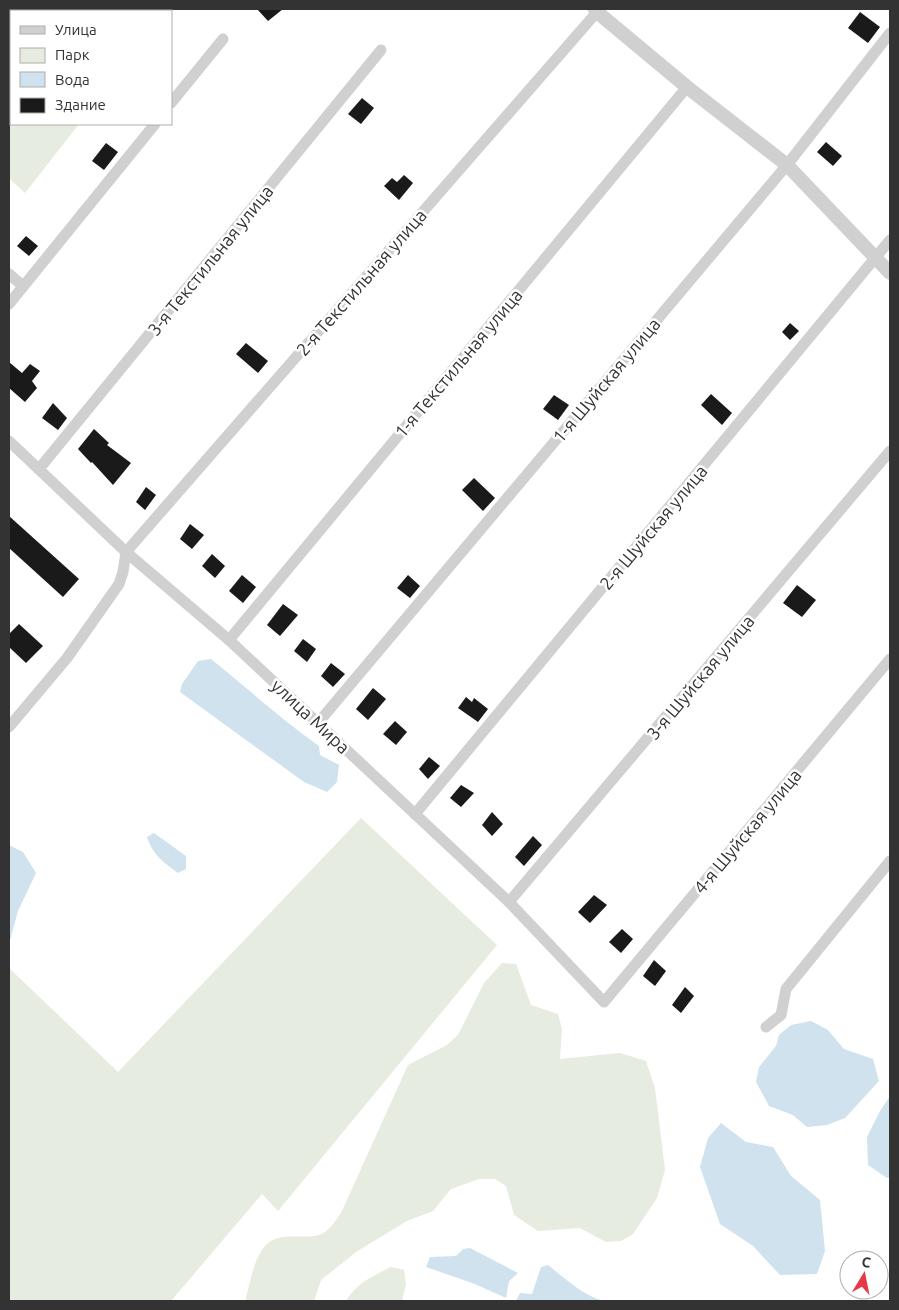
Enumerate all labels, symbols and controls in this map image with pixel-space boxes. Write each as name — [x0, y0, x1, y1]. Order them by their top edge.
legend — [10, 10, 172, 125]
text: Улица — [55, 21, 97, 38]
text: Парк — [55, 46, 90, 63]
text: Вода — [55, 71, 90, 88]
text: Здание — [55, 96, 106, 113]
street label: 3-я Текстильная улица — [143, 181, 277, 339]
street label: 2-я Текстильная улица — [292, 205, 430, 359]
street label: 1-я Текстильная улица — [390, 285, 526, 441]
street label: 1-я Шуйская улица — [548, 314, 664, 446]
street label: 2-я Шуйская улица — [595, 461, 711, 593]
street label: 3-я Шуйская улица — [642, 611, 758, 743]
street label: улица Мира — [268, 675, 354, 757]
street label: 4-я Шуйская улица — [689, 765, 805, 897]
north arrow — [839, 1250, 889, 1300]
text: С — [860, 1254, 872, 1271]

